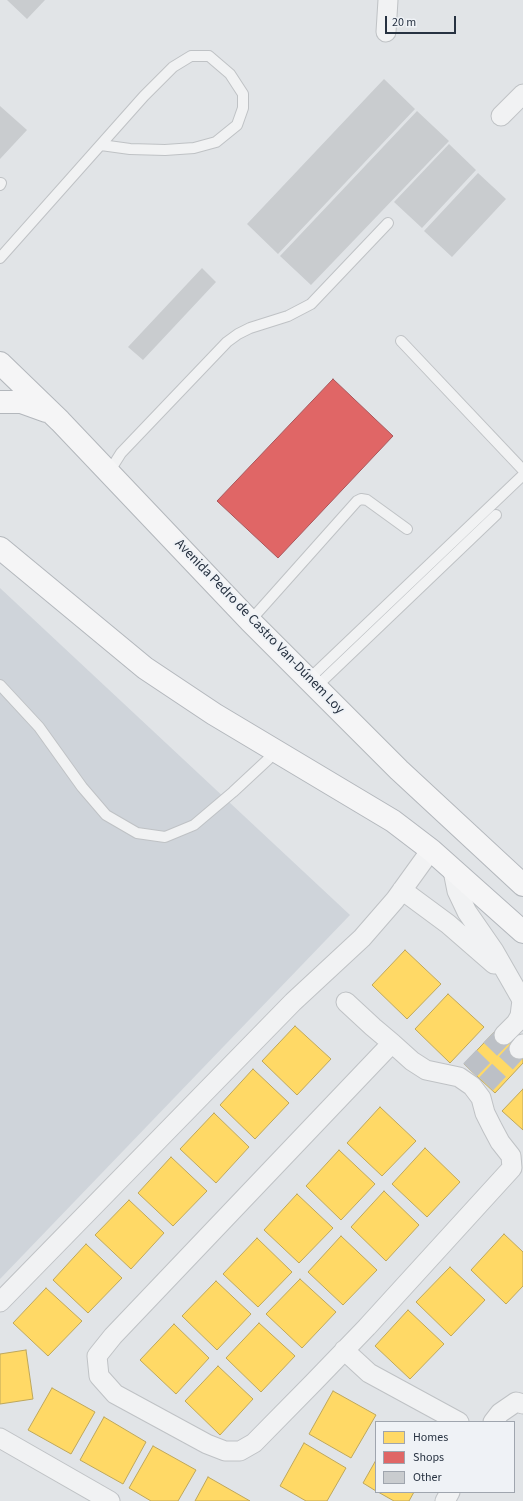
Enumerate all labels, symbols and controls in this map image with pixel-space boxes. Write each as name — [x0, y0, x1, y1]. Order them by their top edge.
scale bar — [387, 8, 458, 34]
text: 20 m — [392, 14, 416, 31]
street label: Avenida Pedro de Castro Van-Dúnem Loy — [171, 536, 347, 718]
legend — [375, 1421, 515, 1493]
text: Homes — [413, 1429, 448, 1446]
text: Shops — [413, 1449, 444, 1466]
text: Other — [413, 1469, 442, 1486]

